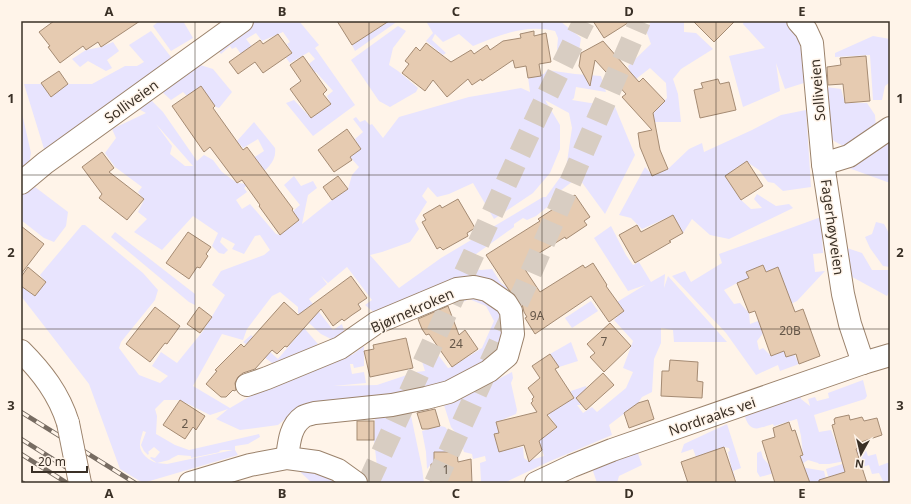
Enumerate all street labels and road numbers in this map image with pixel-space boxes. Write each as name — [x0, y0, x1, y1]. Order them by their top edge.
street label: Solliveien — [805, 58, 829, 122]
street label: Solliveien — [100, 75, 162, 127]
street label: Fagerhøyveien — [817, 178, 849, 276]
street label: Bjørnekroken — [367, 283, 457, 337]
street label: Nordraaks vei — [666, 392, 758, 440]

